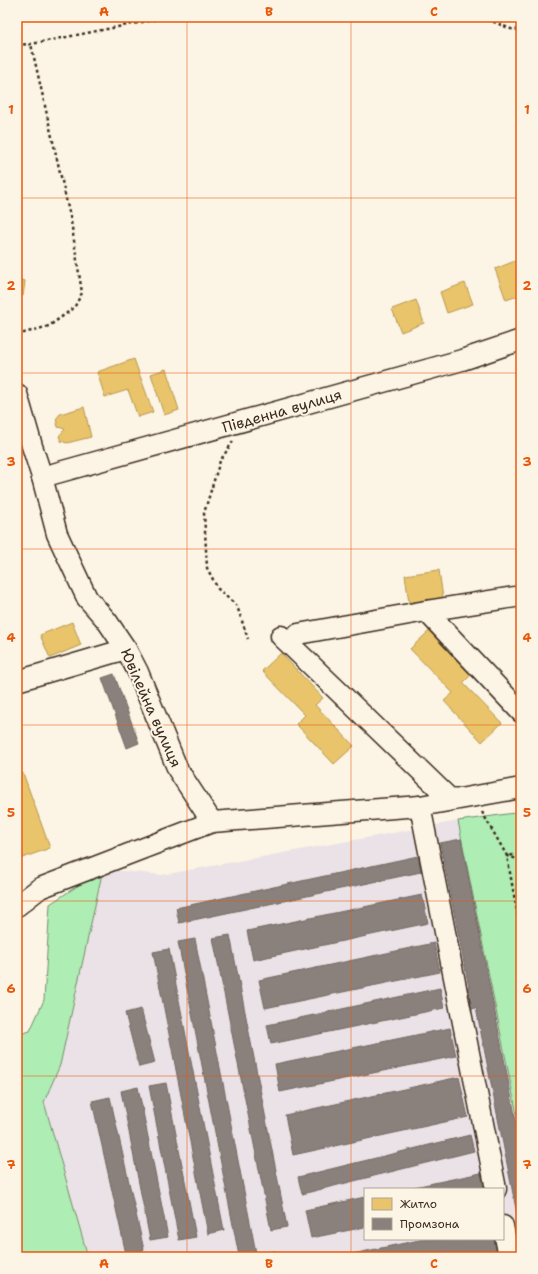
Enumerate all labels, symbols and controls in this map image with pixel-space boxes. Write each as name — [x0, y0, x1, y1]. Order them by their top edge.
text: A — [99, 3, 109, 20]
text: B — [265, 3, 273, 20]
text: C — [430, 3, 438, 20]
text: 1 — [8, 101, 14, 118]
text: 1 — [524, 101, 530, 118]
text: 2 — [6, 277, 16, 294]
text: 2 — [522, 277, 532, 294]
street label: Південна вулиця — [220, 384, 344, 438]
text: 3 — [6, 453, 16, 470]
text: 3 — [522, 453, 532, 470]
text: 4 — [6, 629, 16, 646]
text: 4 — [522, 629, 532, 646]
street label: Ювілейна вулиця — [116, 645, 186, 771]
text: 5 — [7, 804, 15, 821]
text: 5 — [523, 804, 531, 821]
text: 6 — [6, 980, 16, 997]
text: 6 — [522, 980, 532, 997]
text: 7 — [6, 1156, 16, 1173]
text: 7 — [522, 1156, 532, 1173]
legend — [364, 1188, 504, 1240]
text: Житло — [400, 1196, 437, 1212]
text: Промзона — [400, 1216, 460, 1232]
text: A — [99, 1255, 109, 1272]
text: B — [265, 1255, 273, 1272]
text: C — [430, 1255, 438, 1272]

